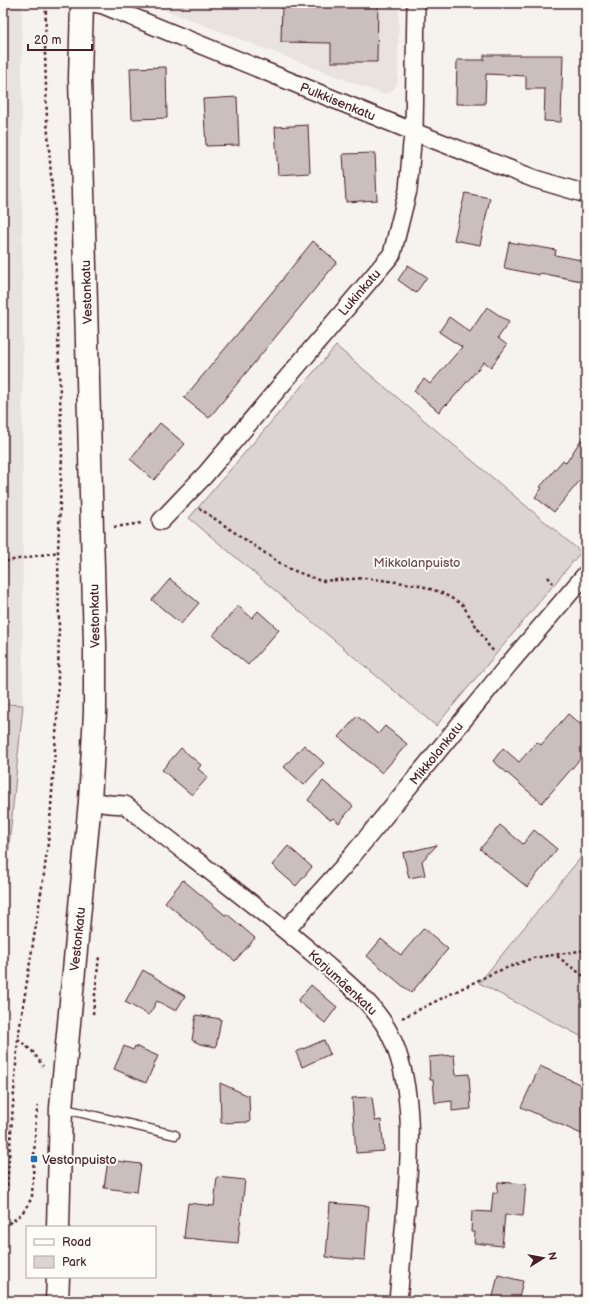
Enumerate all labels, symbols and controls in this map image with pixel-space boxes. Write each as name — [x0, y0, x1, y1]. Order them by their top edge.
scale bar — [28, 26, 92, 52]
text: 20 m — [34, 33, 61, 48]
street label: Pulkkisenkatu — [297, 79, 378, 124]
street label: Vestonkatu — [78, 260, 96, 324]
street label: Lukinkatu — [335, 266, 384, 319]
park label: Mikkolanpuisto — [374, 555, 460, 571]
street label: Vestonkatu — [86, 584, 104, 648]
street label: Mikkolankatu — [407, 719, 467, 788]
street label: Vestonkatu — [67, 906, 89, 972]
street label: Karjumäenkatu — [305, 947, 380, 1019]
place label: Vestonpuisto — [42, 1152, 117, 1168]
marker: Vestonpuisto — [29, 1154, 39, 1164]
legend — [26, 1226, 156, 1278]
text: Road — [62, 1235, 91, 1250]
north arrow — [523, 1238, 563, 1278]
text: N — [545, 1251, 559, 1261]
text: Park — [62, 1255, 86, 1270]

